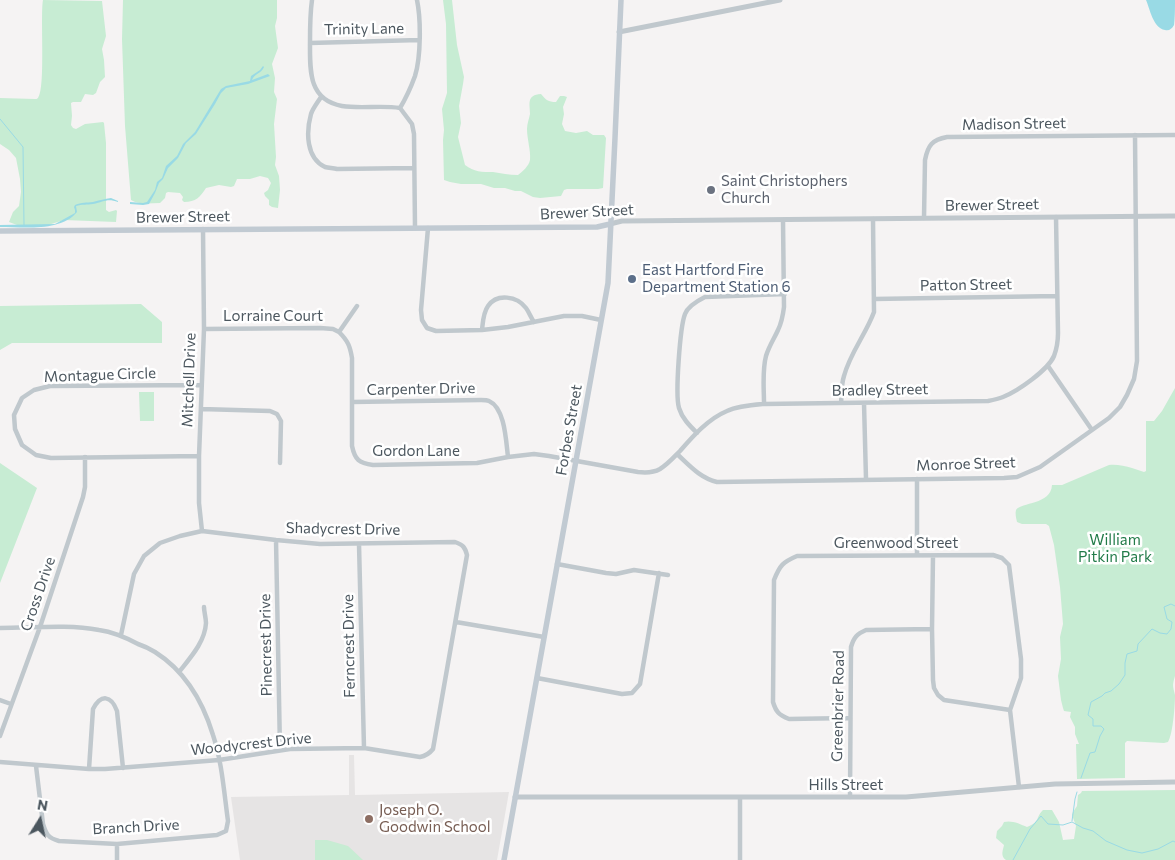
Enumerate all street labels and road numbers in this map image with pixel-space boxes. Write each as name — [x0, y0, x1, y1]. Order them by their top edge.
street label: Trinity Lane — [324, 19, 404, 39]
street label: Madison Street — [962, 114, 1066, 134]
street label: Brewer Street — [945, 195, 1039, 215]
street label: Brewer Street — [540, 201, 634, 223]
street label: Brewer Street — [136, 207, 230, 227]
street label: Patton Street — [920, 275, 1012, 295]
street label: Lorraine Court — [223, 307, 323, 325]
street label: Mitchell Drive — [178, 332, 200, 428]
street label: Montague Circle — [44, 364, 156, 386]
street label: Carpenter Drive — [367, 379, 475, 399]
street label: Bradley Street — [832, 380, 928, 400]
street label: Forbes Street — [552, 383, 586, 477]
street label: Gordon Lane — [372, 442, 460, 460]
street label: Monroe Street — [916, 453, 1016, 475]
street label: Shadycrest Drive — [286, 519, 400, 539]
street label: Greenwood Street — [834, 534, 958, 552]
street label: Cross Drive — [17, 554, 59, 634]
street label: Pinecrest Drive — [256, 593, 276, 697]
street label: Ferncrest Drive — [339, 594, 359, 698]
street label: Greenbrier Road — [828, 650, 848, 762]
street label: Woodycrest Drive — [190, 729, 312, 759]
street label: Hills Street — [809, 776, 883, 794]
street label: Branch Drive — [92, 816, 180, 838]

